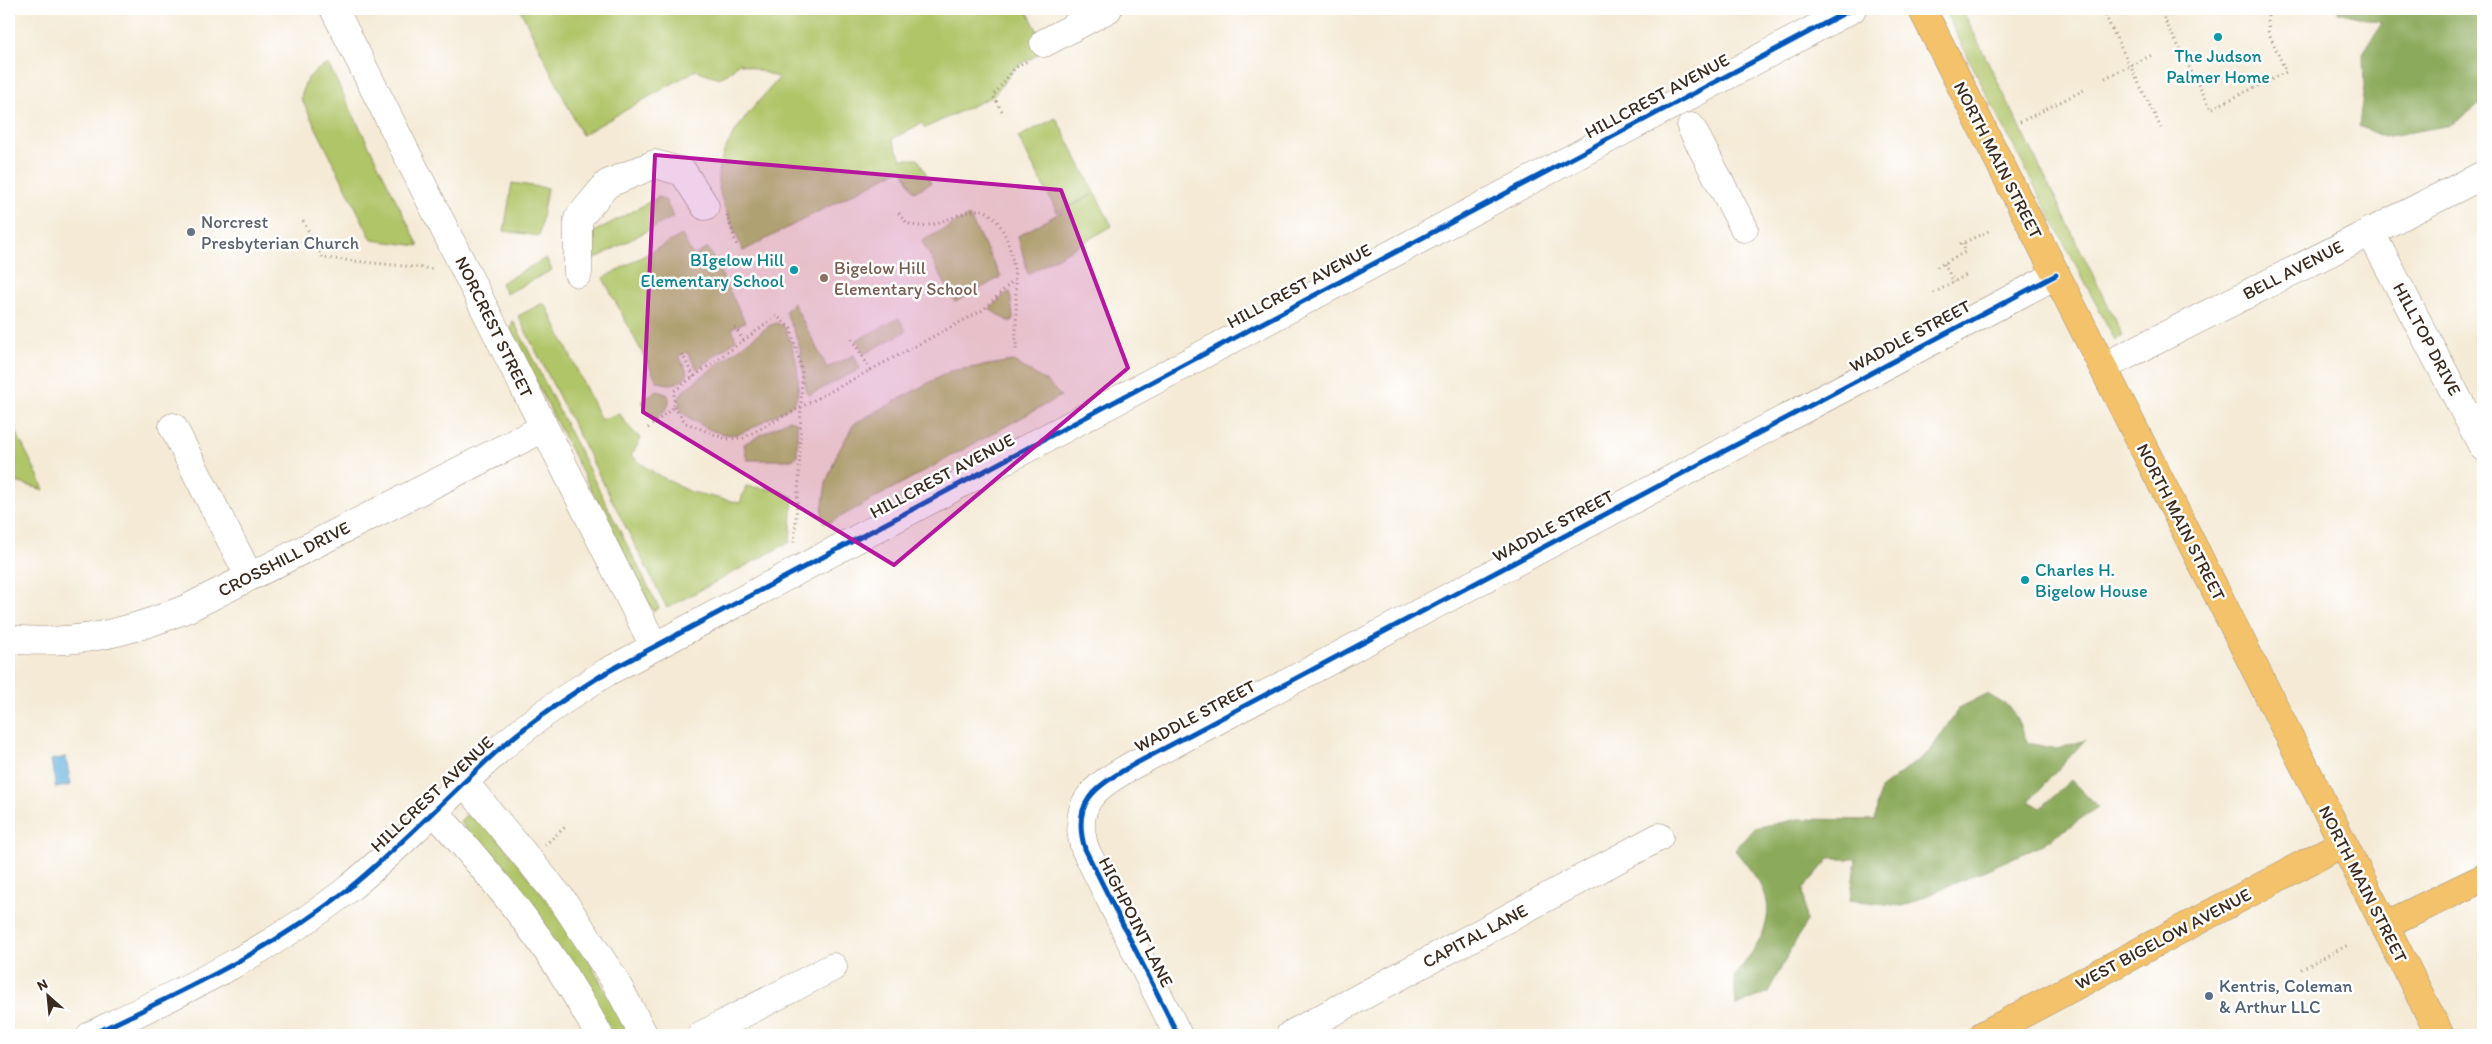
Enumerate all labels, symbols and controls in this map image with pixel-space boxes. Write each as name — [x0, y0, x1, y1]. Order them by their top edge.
marker: The Judson Palmer Home — [2212, 31, 2224, 43]
place label: The Judson Palmer Home — [2166, 45, 2270, 88]
street label: HILLCREST AVENUE — [1581, 49, 1733, 143]
street label: NORTH MAIN STREET — [1949, 78, 2047, 242]
place label: Norcrest Presbyterian Church — [201, 211, 359, 254]
marker: Norcrest Presbyterian Church — [185, 226, 197, 238]
street label: BELL AVENUE — [2239, 235, 2347, 305]
street label: HILLCREST AVENUE — [1223, 239, 1375, 333]
place label: BIgelow Hill Elementary School — [640, 249, 784, 292]
street label: NORCREST STREET — [450, 253, 538, 401]
place label: Bigelow Hill Elementary School — [834, 257, 978, 300]
marker: BIgelow Hill Elementary School — [788, 264, 800, 276]
marker: Bigelow Hill Elementary School — [818, 272, 830, 284]
street label: HILLTOP DRIVE — [2388, 279, 2466, 399]
street label: WADDLE STREET — [1846, 295, 1974, 377]
street label: HILLCREST AVENUE — [866, 429, 1018, 523]
street label: NORTH MAIN STREET — [2132, 440, 2230, 604]
street label: WADDLE STREET — [1489, 485, 1617, 567]
street label: CROSSHILL DRIVE — [214, 516, 354, 602]
place label: Charles H. Bigelow House — [2035, 559, 2148, 602]
marker: Charles H. Bigelow House — [2019, 574, 2031, 586]
street label: WADDLE STREET — [1131, 675, 1259, 757]
street label: HILLCREST AVENUE — [366, 731, 498, 857]
street label: NORTH MAIN STREET — [2314, 802, 2412, 966]
street label: HIGHPOINT LANE — [1094, 853, 1178, 991]
street label: WEST BIGELOW AVENUE — [2071, 883, 2255, 995]
street label: CAPITAL LANE — [1419, 899, 1531, 973]
north arrow — [22, 972, 72, 1022]
text: N — [34, 975, 50, 995]
place label: Kentris, Coleman & Arthur LLC — [2219, 975, 2353, 1018]
marker: Kentris, Coleman & Arthur LLC — [2203, 990, 2215, 1002]

